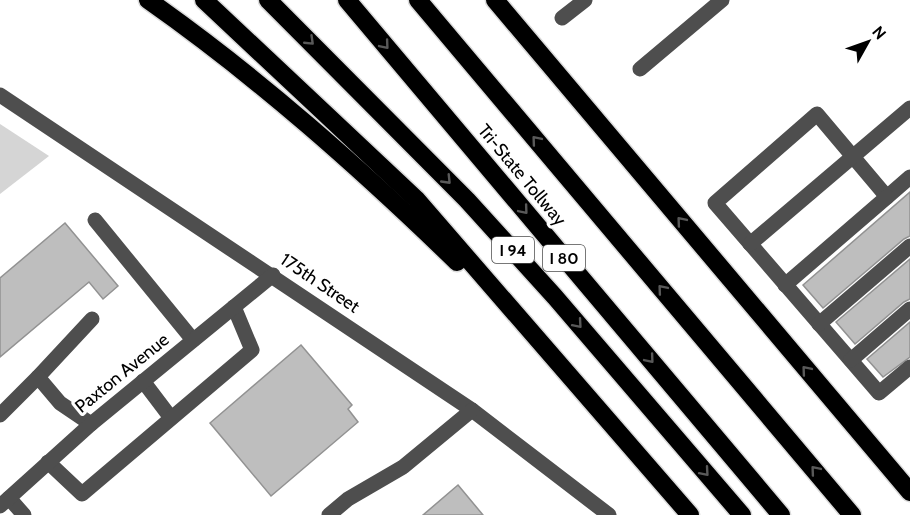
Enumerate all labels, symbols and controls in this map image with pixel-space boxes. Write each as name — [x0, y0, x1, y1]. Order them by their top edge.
north arrow — [838, 12, 898, 72]
text: N — [868, 22, 890, 43]
one-way arrow — [304, 34, 314, 45]
one-way arrow — [377, 38, 388, 49]
street label: Tri-State Tollway — [473, 120, 571, 230]
one-way arrow — [532, 136, 543, 147]
one-way arrow — [440, 173, 451, 183]
one-way arrow — [517, 203, 528, 214]
one-way arrow — [677, 217, 688, 228]
road number: I 94 — [492, 237, 534, 263]
road number: I 80 — [543, 245, 585, 271]
street label: 175th Street — [276, 248, 364, 318]
one-way arrow — [658, 285, 669, 296]
one-way arrow — [571, 317, 582, 328]
street label: Paxton Avenue — [71, 328, 173, 418]
one-way arrow — [642, 352, 653, 363]
one-way arrow — [802, 366, 813, 377]
one-way arrow — [698, 465, 709, 476]
one-way arrow — [811, 466, 822, 477]

